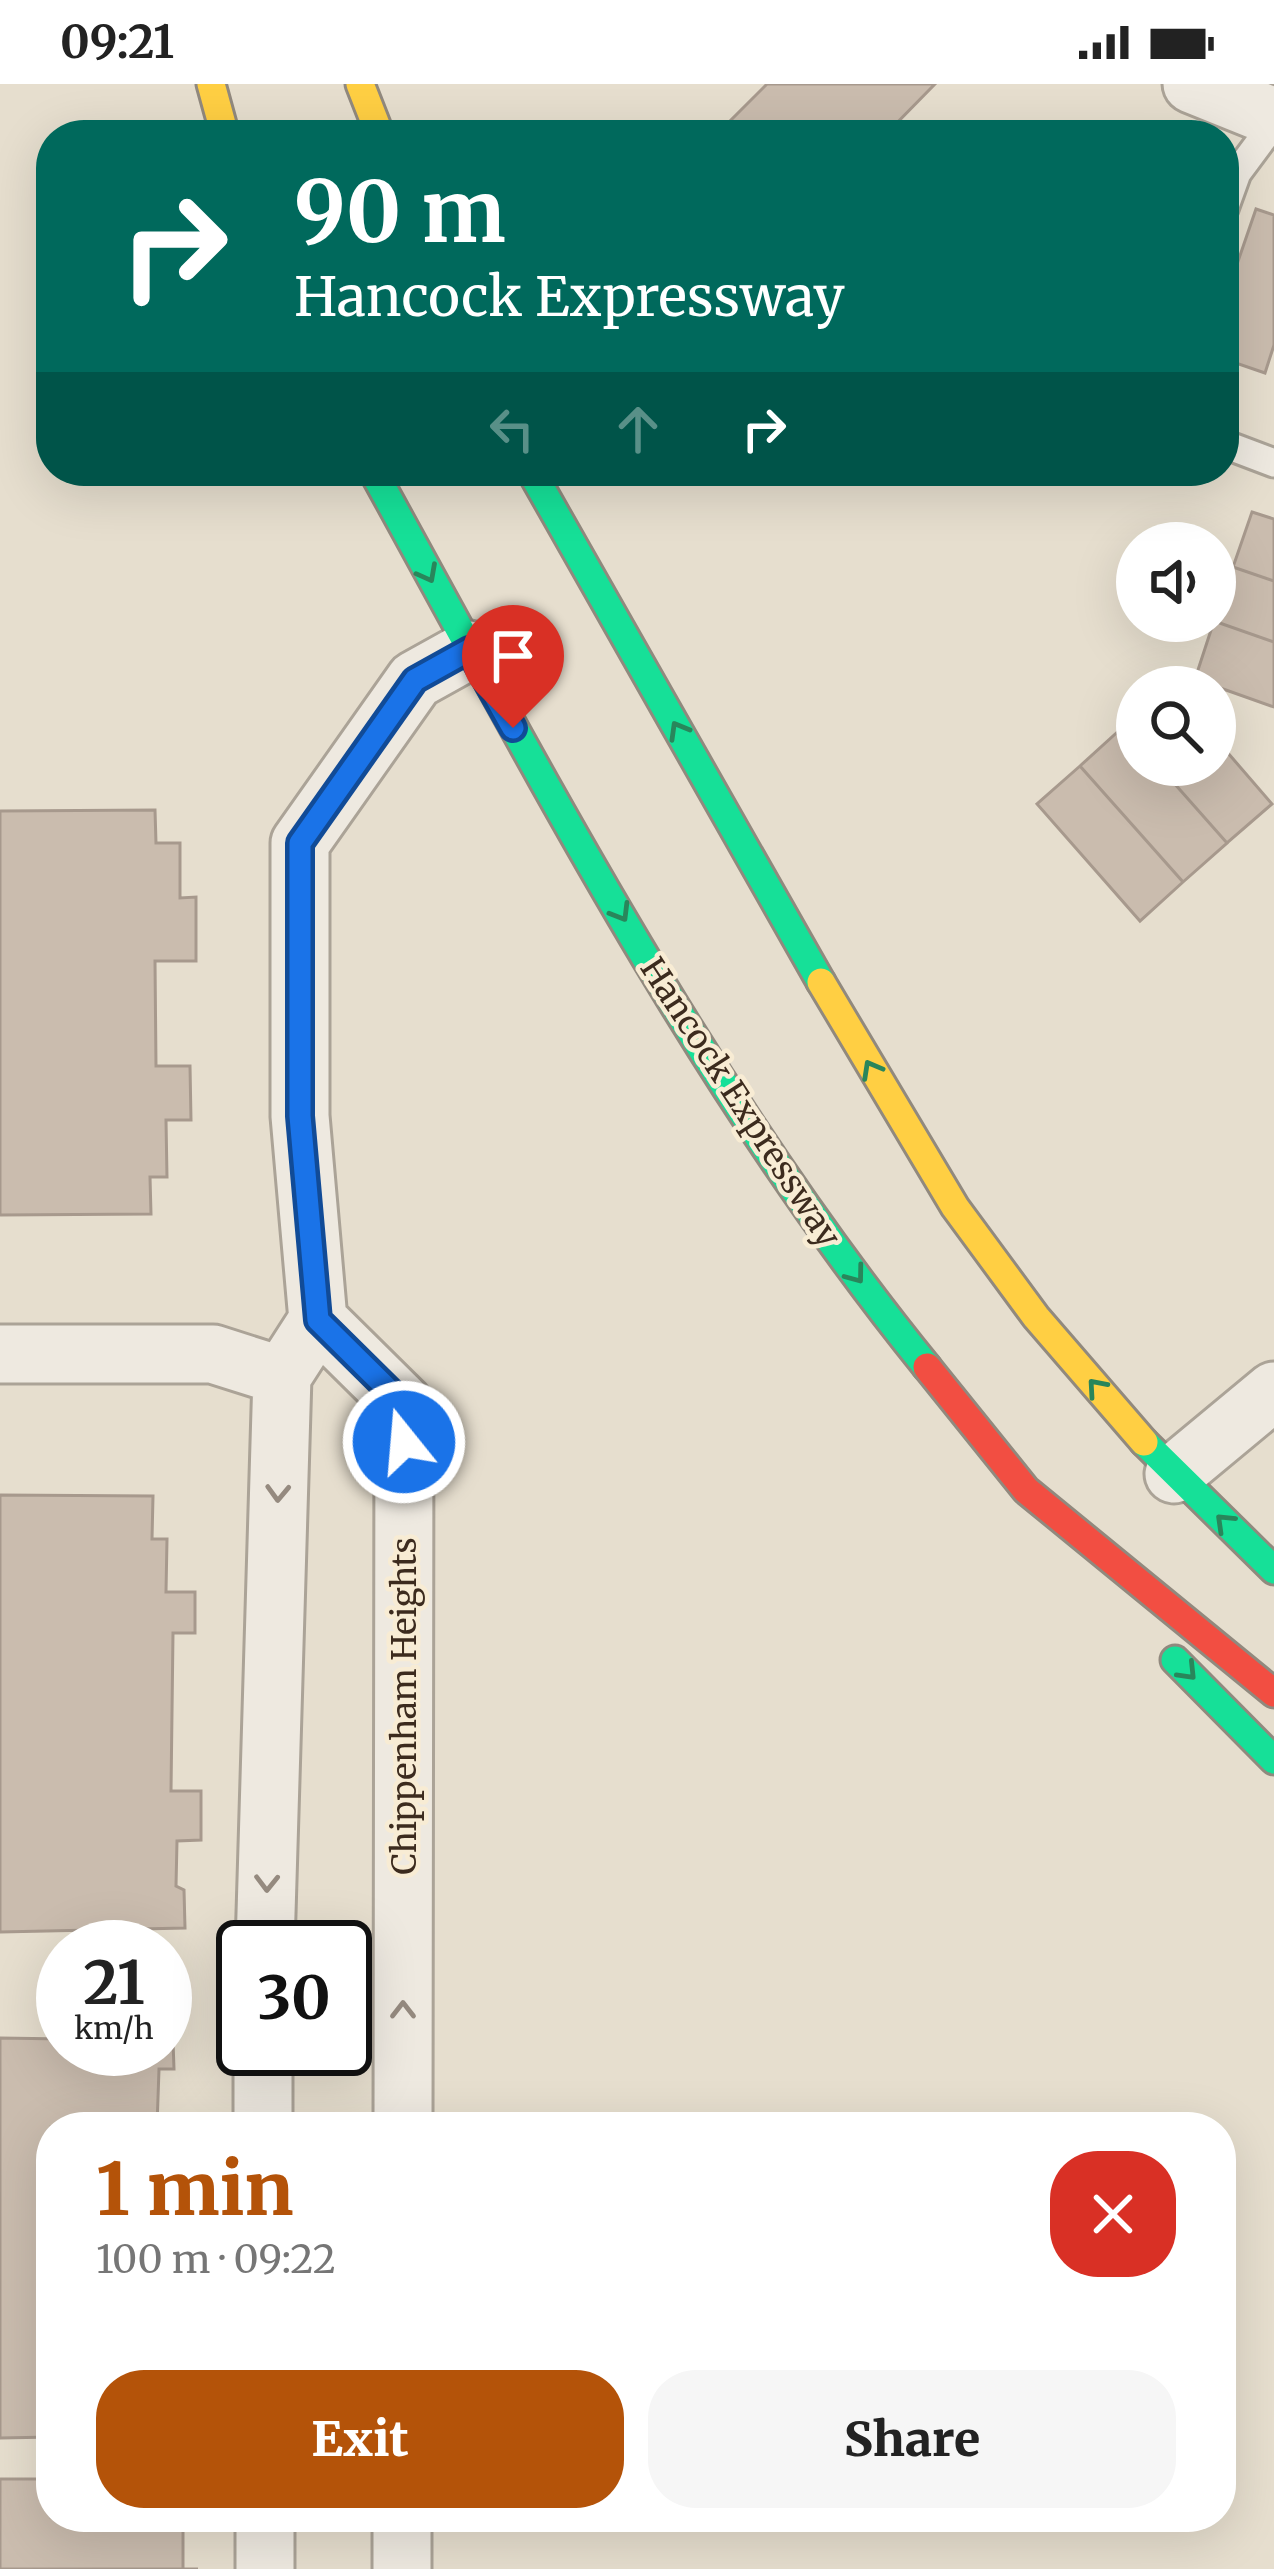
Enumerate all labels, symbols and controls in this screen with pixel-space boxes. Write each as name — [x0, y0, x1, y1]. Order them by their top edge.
text: 09:21 — [60, 14, 174, 70]
text: 90 m — [294, 159, 506, 265]
icon: right — [96, 168, 252, 324]
text: Hancock Expressway — [294, 263, 845, 331]
icon: left — [479, 396, 545, 462]
icon: ahead — [605, 396, 671, 462]
icon: right — [731, 396, 797, 462]
map controls — [1116, 522, 1236, 786]
button: sound — [1116, 522, 1236, 642]
one-way arrow — [413, 562, 436, 584]
pin — [462, 605, 564, 728]
icon: arrive — [480, 623, 546, 689]
button: search — [1116, 666, 1236, 786]
one-way arrow — [670, 721, 693, 743]
one-way arrow — [606, 900, 629, 922]
street label: Hancock Expressway — [632, 950, 850, 1255]
one-way arrow — [862, 1061, 885, 1082]
one-way arrow — [841, 1262, 863, 1284]
position arrow — [341, 1379, 467, 1505]
one-way arrow — [1089, 1379, 1110, 1401]
one-way arrow — [265, 1484, 291, 1503]
one-way arrow — [1216, 1515, 1238, 1537]
street label: Chippenham Heights — [384, 1537, 425, 1875]
one-way arrow — [1173, 1658, 1195, 1680]
one-way arrow — [254, 1874, 280, 1893]
speed limit sign: 30 — [216, 1920, 372, 2076]
text: 21 — [83, 1945, 145, 2020]
one-way arrow — [390, 2000, 416, 2018]
text: km/h — [74, 2009, 154, 2047]
text: 1 min — [96, 2144, 293, 2235]
button: close — [1050, 2151, 1176, 2277]
text: 100 m · 09:22 — [96, 2235, 336, 2284]
button: Exit — [96, 2370, 624, 2508]
button: Share — [648, 2370, 1176, 2508]

